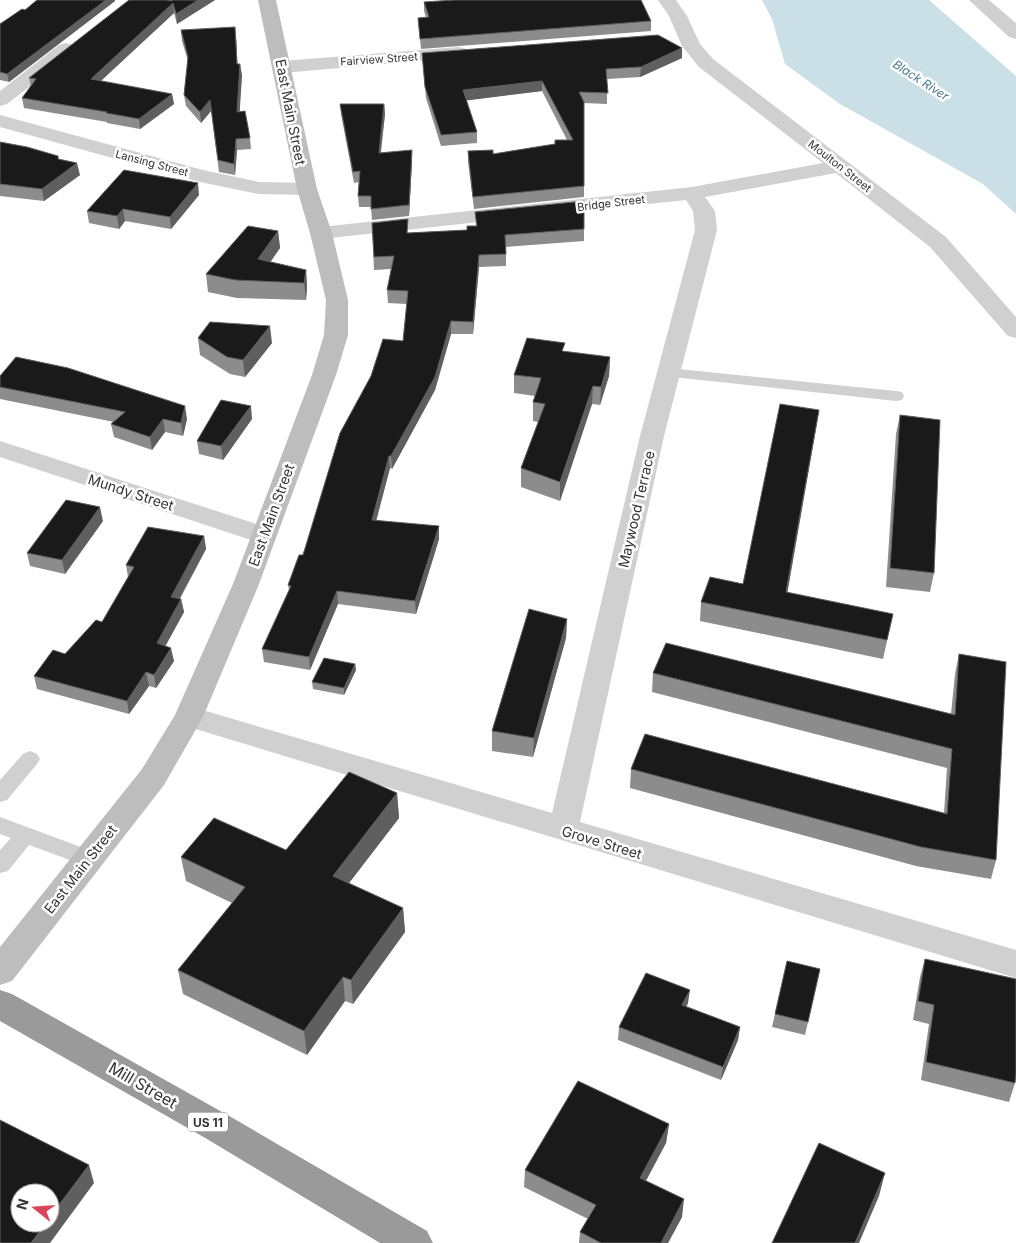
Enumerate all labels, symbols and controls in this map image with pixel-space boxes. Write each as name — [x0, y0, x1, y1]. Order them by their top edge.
street label: Fairview Street — [340, 49, 419, 69]
water label: Black River — [890, 56, 952, 104]
street label: East Main Street — [272, 57, 310, 167]
street label: Moulton Street — [806, 137, 875, 195]
street label: Lansing Street — [114, 147, 190, 180]
street label: Bridge Street — [576, 192, 646, 214]
street label: Maywood Terrace — [614, 449, 658, 569]
street label: East Main Street — [245, 461, 298, 569]
street label: Mundy Street — [86, 470, 176, 514]
street label: East Main Street — [40, 821, 120, 917]
street label: Grove Street — [560, 822, 644, 862]
street label: Mill Street — [105, 1057, 181, 1113]
road number: US 11 — [188, 1112, 228, 1132]
north arrow — [10, 1183, 60, 1233]
text: N — [12, 1196, 32, 1212]

